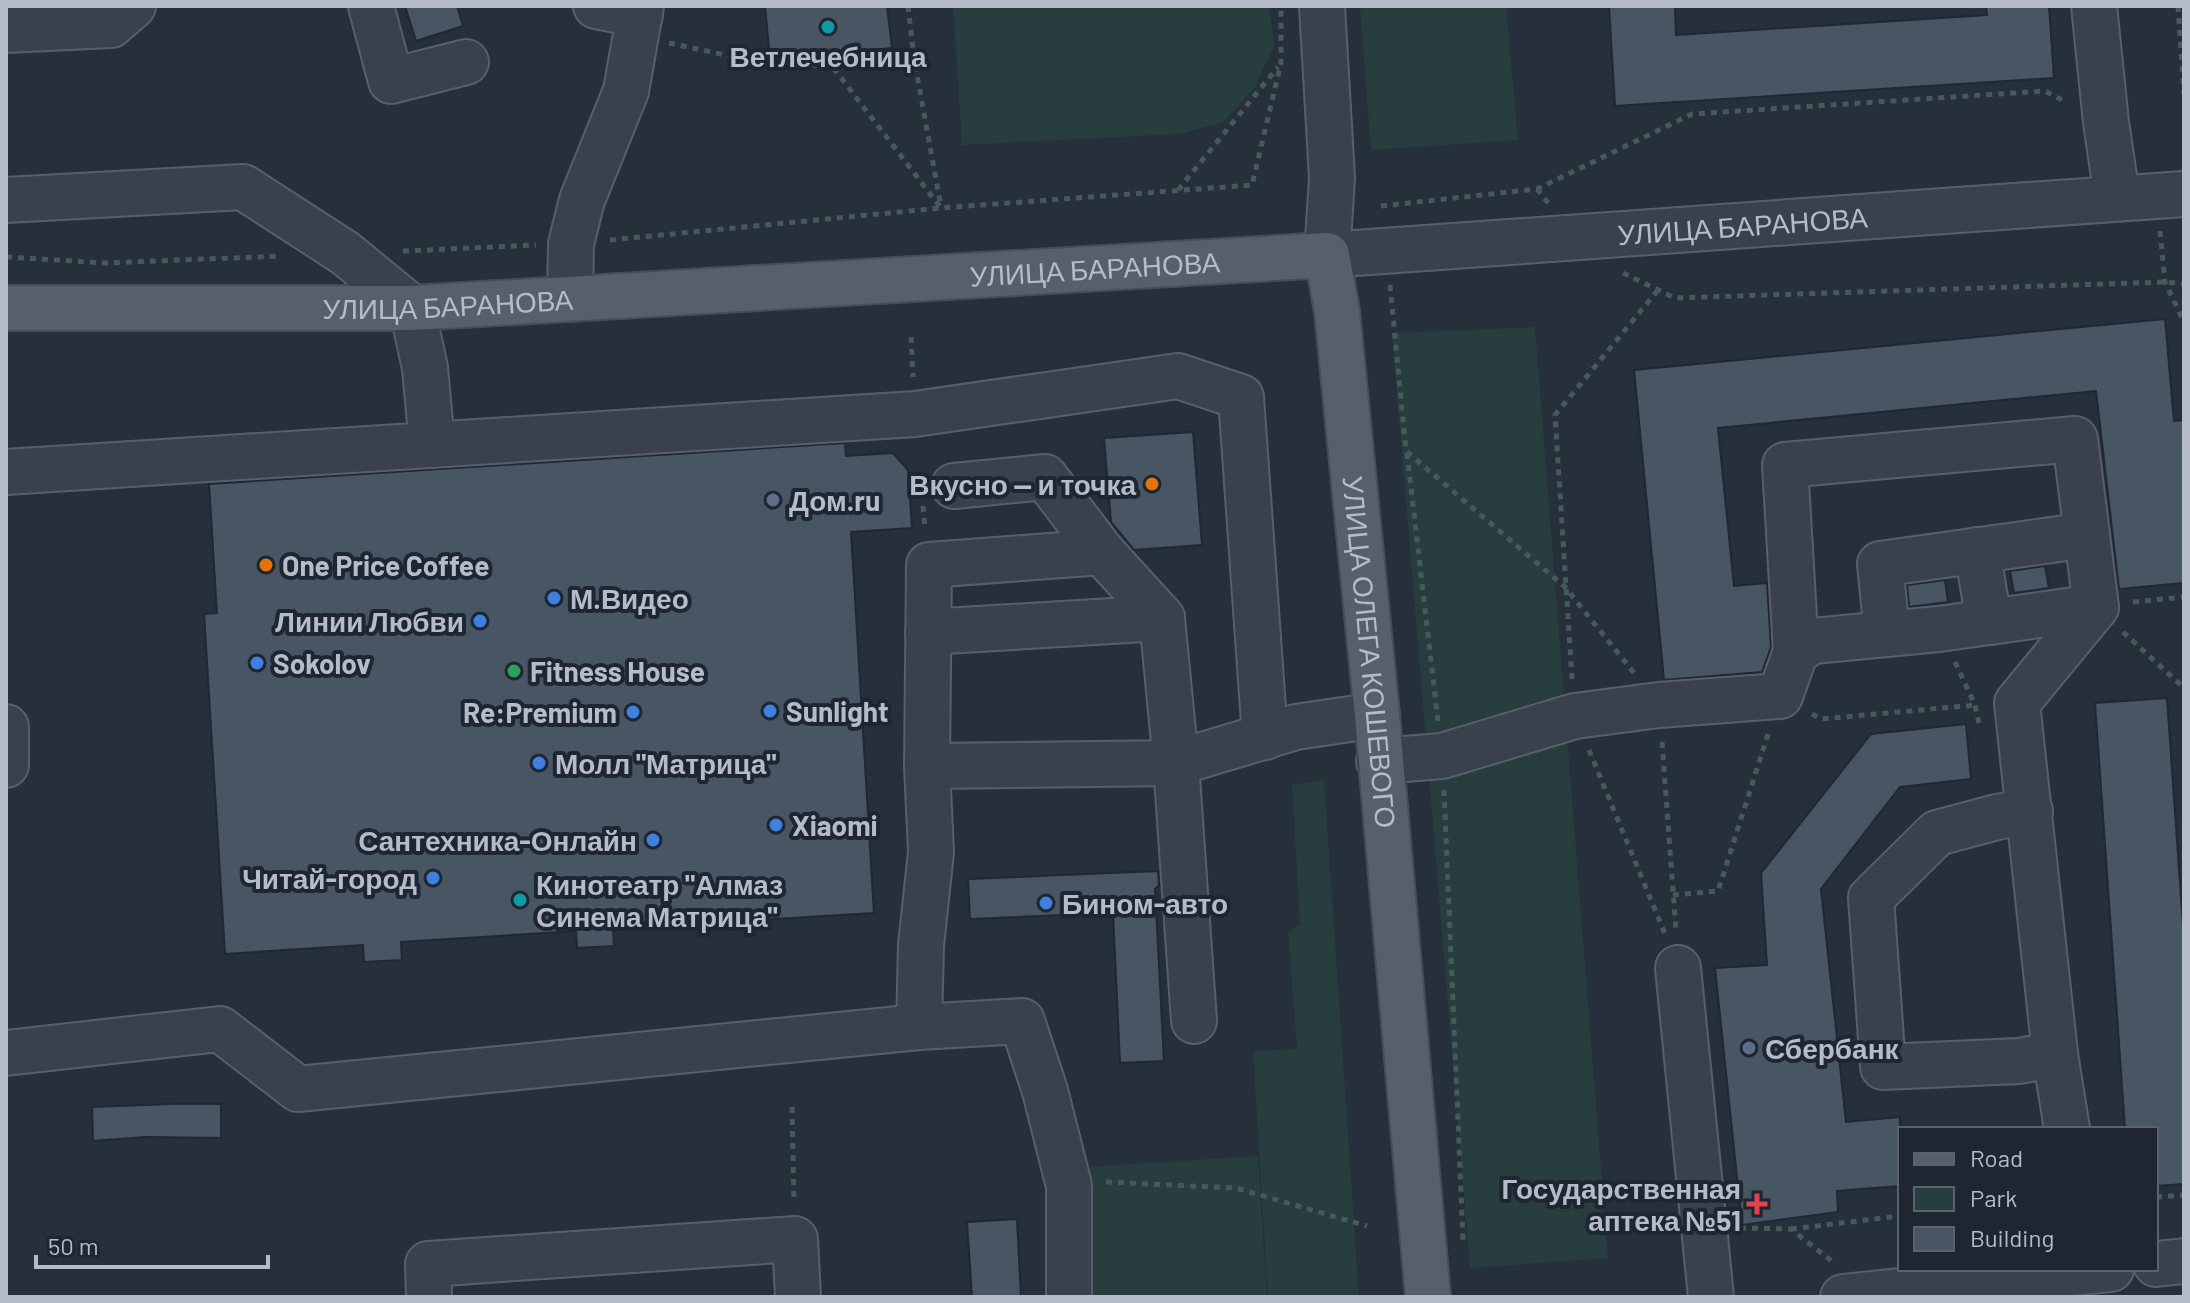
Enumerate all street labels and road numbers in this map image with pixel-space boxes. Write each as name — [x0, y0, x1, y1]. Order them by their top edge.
street label: УЛИЦА БАРАНОВА — [1616, 200, 1869, 251]
street label: УЛИЦА БАРАНОВА — [969, 244, 1221, 293]
street label: УЛИЦА БАРАНОВА — [323, 282, 574, 325]
street label: УЛИЦА ОЛЕГА КОШЕВОГО — [1336, 474, 1404, 829]

